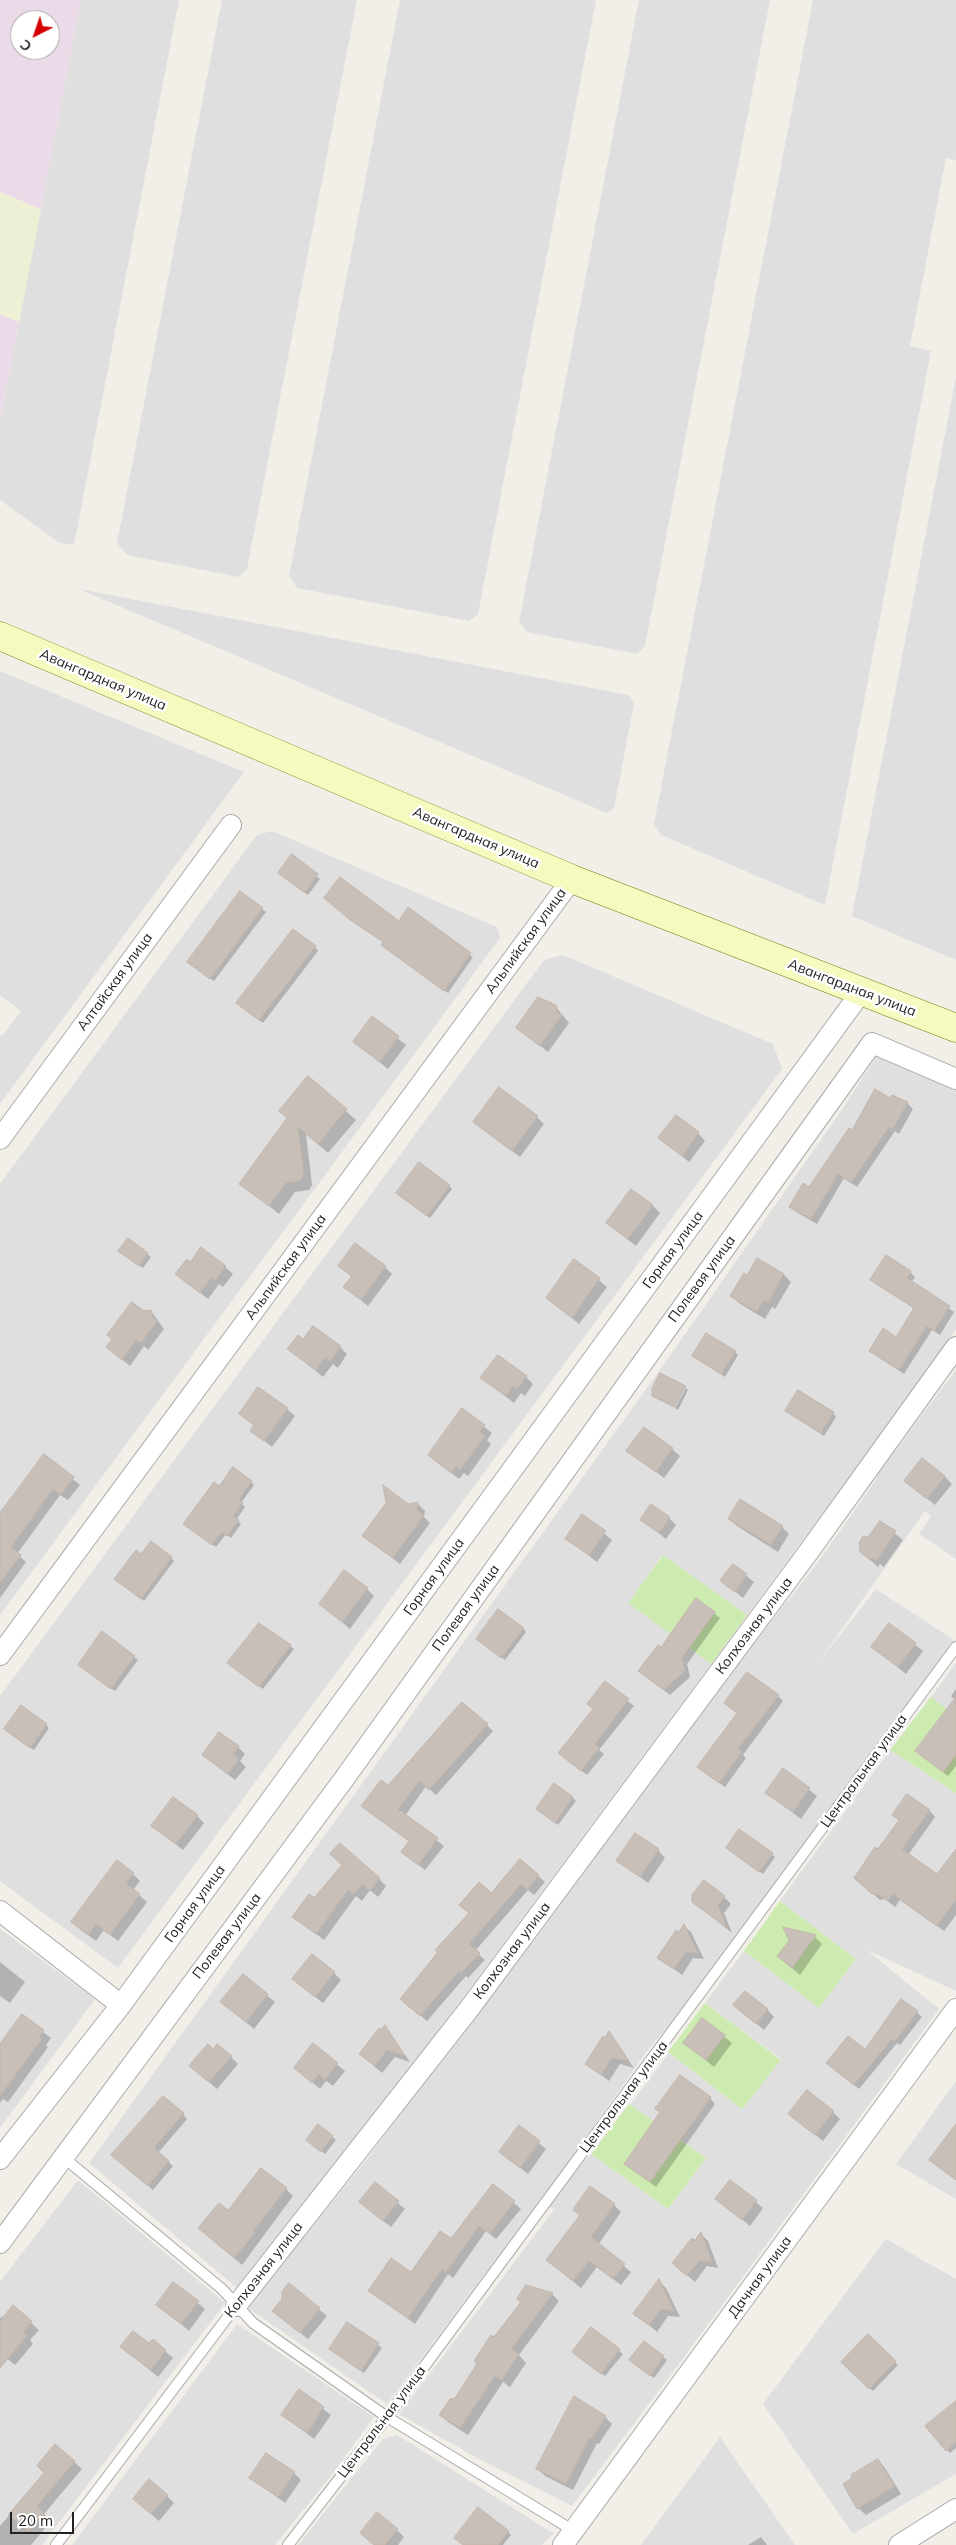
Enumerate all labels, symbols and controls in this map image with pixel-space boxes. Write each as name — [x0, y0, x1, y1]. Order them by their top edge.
north arrow — [10, 10, 60, 60]
text: С — [16, 36, 35, 56]
street label: Авангардная улица — [37, 646, 169, 714]
street label: Авангардная улица — [410, 804, 542, 872]
street label: Альпийская улица — [482, 885, 570, 997]
street label: Алтайская улица — [74, 930, 156, 1034]
street label: Авангардная улица — [786, 956, 918, 1020]
street label: Горная улица — [639, 1208, 707, 1292]
street label: Альпийская улица — [242, 1211, 330, 1323]
street label: Полевая улица — [665, 1232, 739, 1326]
street label: Горная улица — [400, 1535, 468, 1619]
street label: Полевая улица — [429, 1561, 503, 1655]
street label: Колхозная улица — [712, 1574, 796, 1678]
street label: Центральная улица — [817, 1711, 911, 1831]
street label: Горная улица — [161, 1862, 229, 1946]
street label: Полевая улица — [189, 1890, 265, 1982]
street label: Колхозная улица — [470, 1899, 554, 2003]
street label: Центральная улица — [576, 2038, 672, 2156]
street label: Колхозная улица — [221, 2219, 307, 2321]
street label: Дачная улица — [725, 2233, 795, 2321]
street label: Центральная улица — [334, 2363, 430, 2481]
scale bar — [12, 2502, 76, 2534]
text: 20 m — [18, 2511, 53, 2530]

